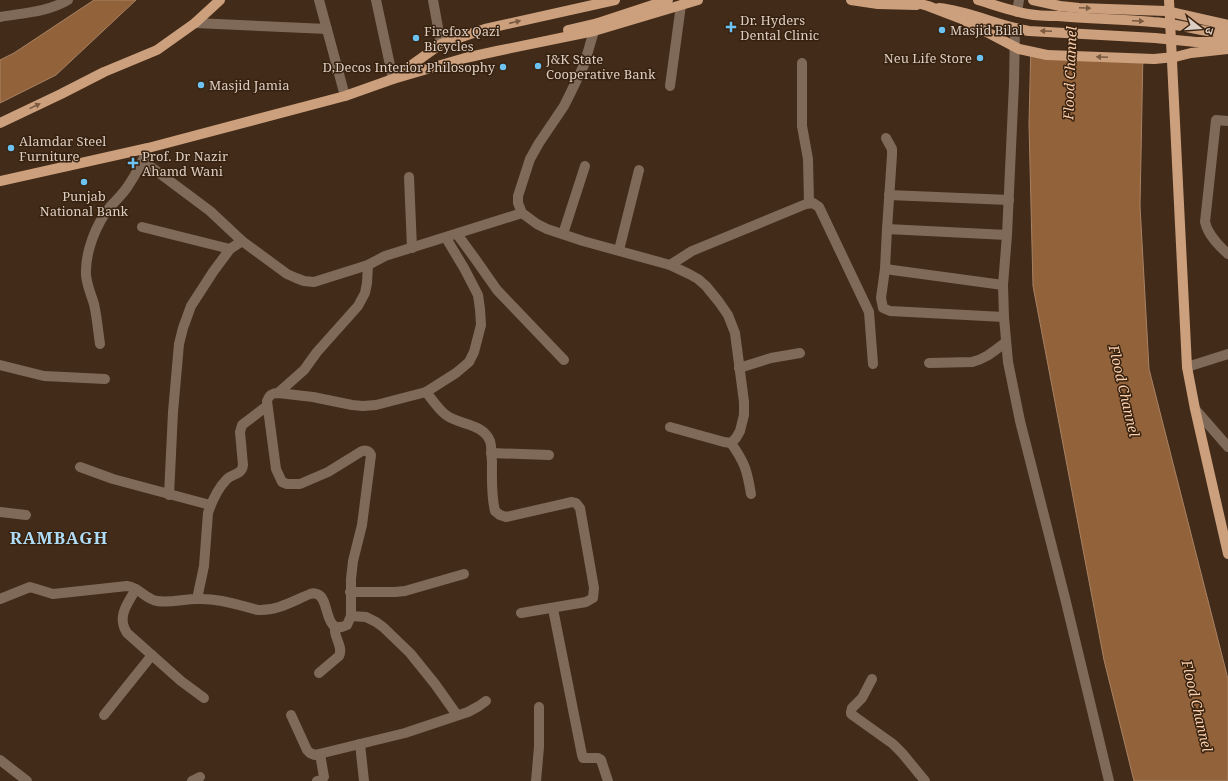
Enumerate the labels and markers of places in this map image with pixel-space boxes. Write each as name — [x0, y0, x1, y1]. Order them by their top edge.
place label: Dr. Hyders Dental Clinic — [740, 11, 819, 44]
marker: Dr. Hyders Dental Clinic — [725, 21, 737, 33]
place label: Masjid Bilal — [950, 21, 1023, 39]
place label: Firefox Qazi Bicycles — [424, 22, 500, 55]
marker: Masjid Bilal — [937, 25, 947, 35]
marker: Firefox Qazi Bicycles — [411, 33, 421, 43]
place label: Neu Life Store — [884, 49, 972, 67]
place label: J&K State Cooperative Bank — [545, 50, 656, 83]
marker: Neu Life Store — [975, 53, 985, 63]
place label: D,Decos Interior Philosophy — [323, 58, 496, 76]
marker: J&K State Cooperative Bank — [533, 61, 543, 71]
marker: D,Decos Interior Philosophy — [498, 62, 508, 72]
place label: Masjid Jamia — [209, 76, 290, 94]
marker: Masjid Jamia — [196, 80, 206, 90]
place label: Alamdar Steel Furniture — [19, 132, 106, 165]
marker: Alamdar Steel Furniture — [6, 143, 16, 153]
place label: Prof. Dr Nazir Ahamd Wani — [142, 147, 228, 180]
marker: Prof. Dr Nazir Ahamd Wani — [127, 157, 139, 169]
marker: Punjab National Bank — [79, 177, 89, 187]
place label: Punjab National Bank — [40, 187, 129, 220]

